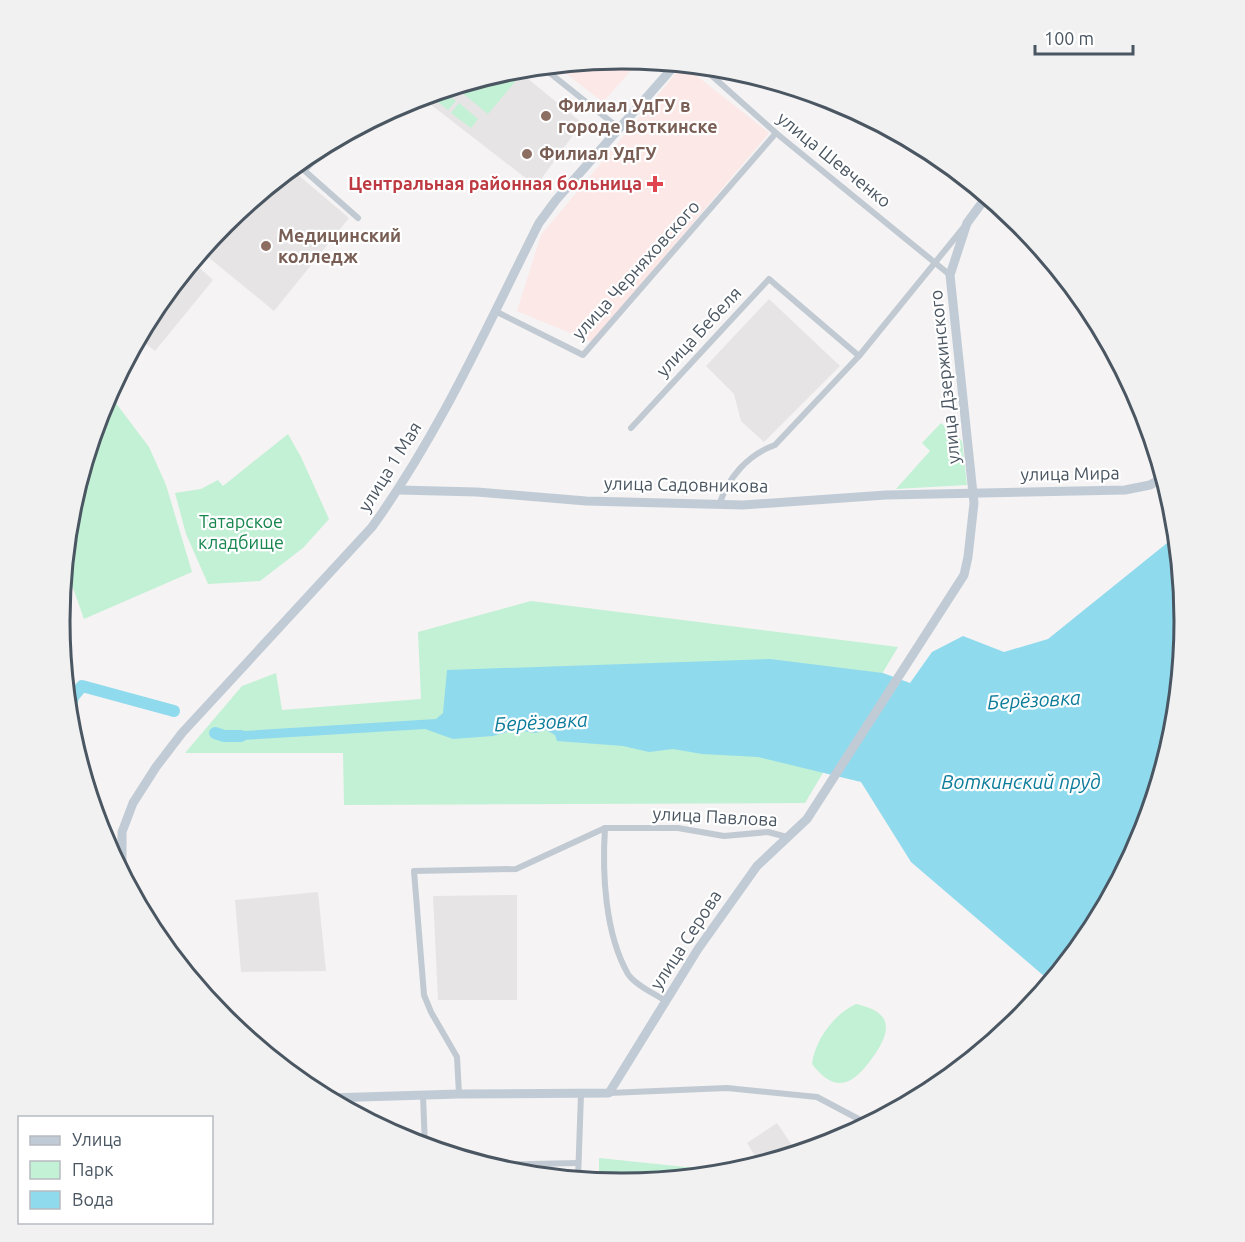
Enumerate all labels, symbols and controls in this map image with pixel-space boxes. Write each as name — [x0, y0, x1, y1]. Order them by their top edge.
scale bar — [1035, 18, 1132, 56]
text: 100 m — [1044, 28, 1094, 48]
place label: Филиал УдГУ в городе Воткинске — [558, 95, 718, 136]
street label: улица Шевченко — [774, 107, 895, 211]
marker: Филиал УдГУ в городе Воткинске — [539, 109, 553, 123]
place label: Филиал УдГУ — [539, 143, 657, 163]
marker: Филиал УдГУ — [520, 147, 534, 161]
place label: Центральная районная больница — [348, 173, 642, 193]
marker: Центральная районная больница — [646, 175, 664, 193]
street label: улица Черняховского — [568, 196, 703, 343]
place label: Медицинский колледж — [278, 225, 401, 266]
marker: Медицинский колледж — [259, 239, 273, 253]
street label: улица Бебеля — [652, 282, 745, 380]
street label: улица Дзержинского — [925, 289, 963, 465]
street label: улица 1 Мая — [354, 418, 425, 515]
street label: улица Мира — [1020, 462, 1120, 484]
street label: улица Садовникова — [604, 473, 768, 495]
park label: Татарское кладбище — [198, 511, 284, 552]
water label: Берёзовка — [987, 686, 1082, 713]
water label: Берёзовка — [494, 708, 589, 735]
water label: Воткинский пруд — [941, 770, 1101, 793]
street label: улица Павлова — [652, 803, 778, 829]
street label: улица Серова — [646, 886, 725, 993]
legend — [18, 1116, 213, 1224]
text: Улица — [72, 1129, 122, 1149]
text: Парк — [72, 1159, 113, 1179]
text: Вода — [72, 1189, 114, 1209]

